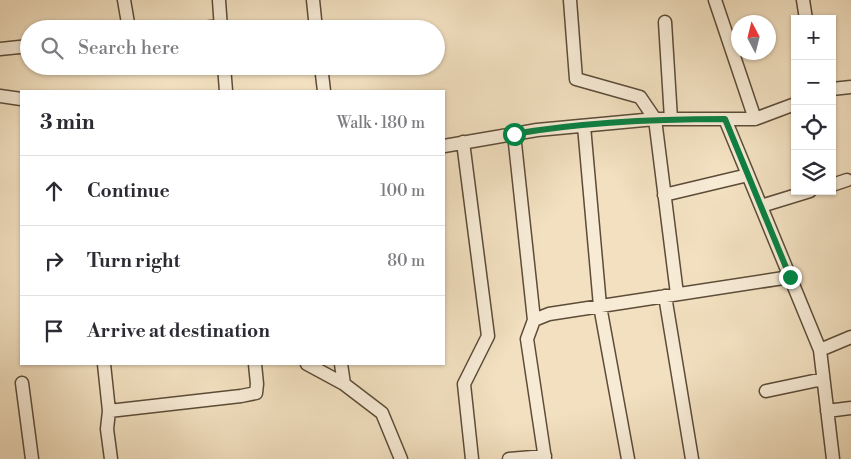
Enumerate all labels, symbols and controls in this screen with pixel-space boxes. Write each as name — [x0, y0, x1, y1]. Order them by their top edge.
north arrow — [731, 15, 776, 60]
map controls — [791, 15, 836, 195]
button: + — [791, 15, 836, 60]
search box — [20, 20, 445, 75]
icon: search — [38, 34, 66, 62]
text: Search here — [78, 36, 179, 60]
button: − — [791, 60, 836, 105]
button: locate — [791, 105, 836, 150]
text: 3 min — [40, 110, 95, 136]
text: Walk · 180 m — [337, 113, 425, 133]
route start — [503, 123, 526, 146]
button: layers — [791, 150, 836, 195]
icon: ahead — [40, 177, 68, 205]
text: Continue — [87, 179, 170, 203]
text: 100 m — [380, 181, 425, 201]
icon: right — [40, 247, 68, 275]
text: Turn right — [87, 249, 180, 273]
text: 80 m — [387, 251, 425, 271]
route end — [779, 266, 802, 289]
icon: arrive — [40, 317, 68, 345]
text: Arrive at destination — [87, 319, 270, 343]

